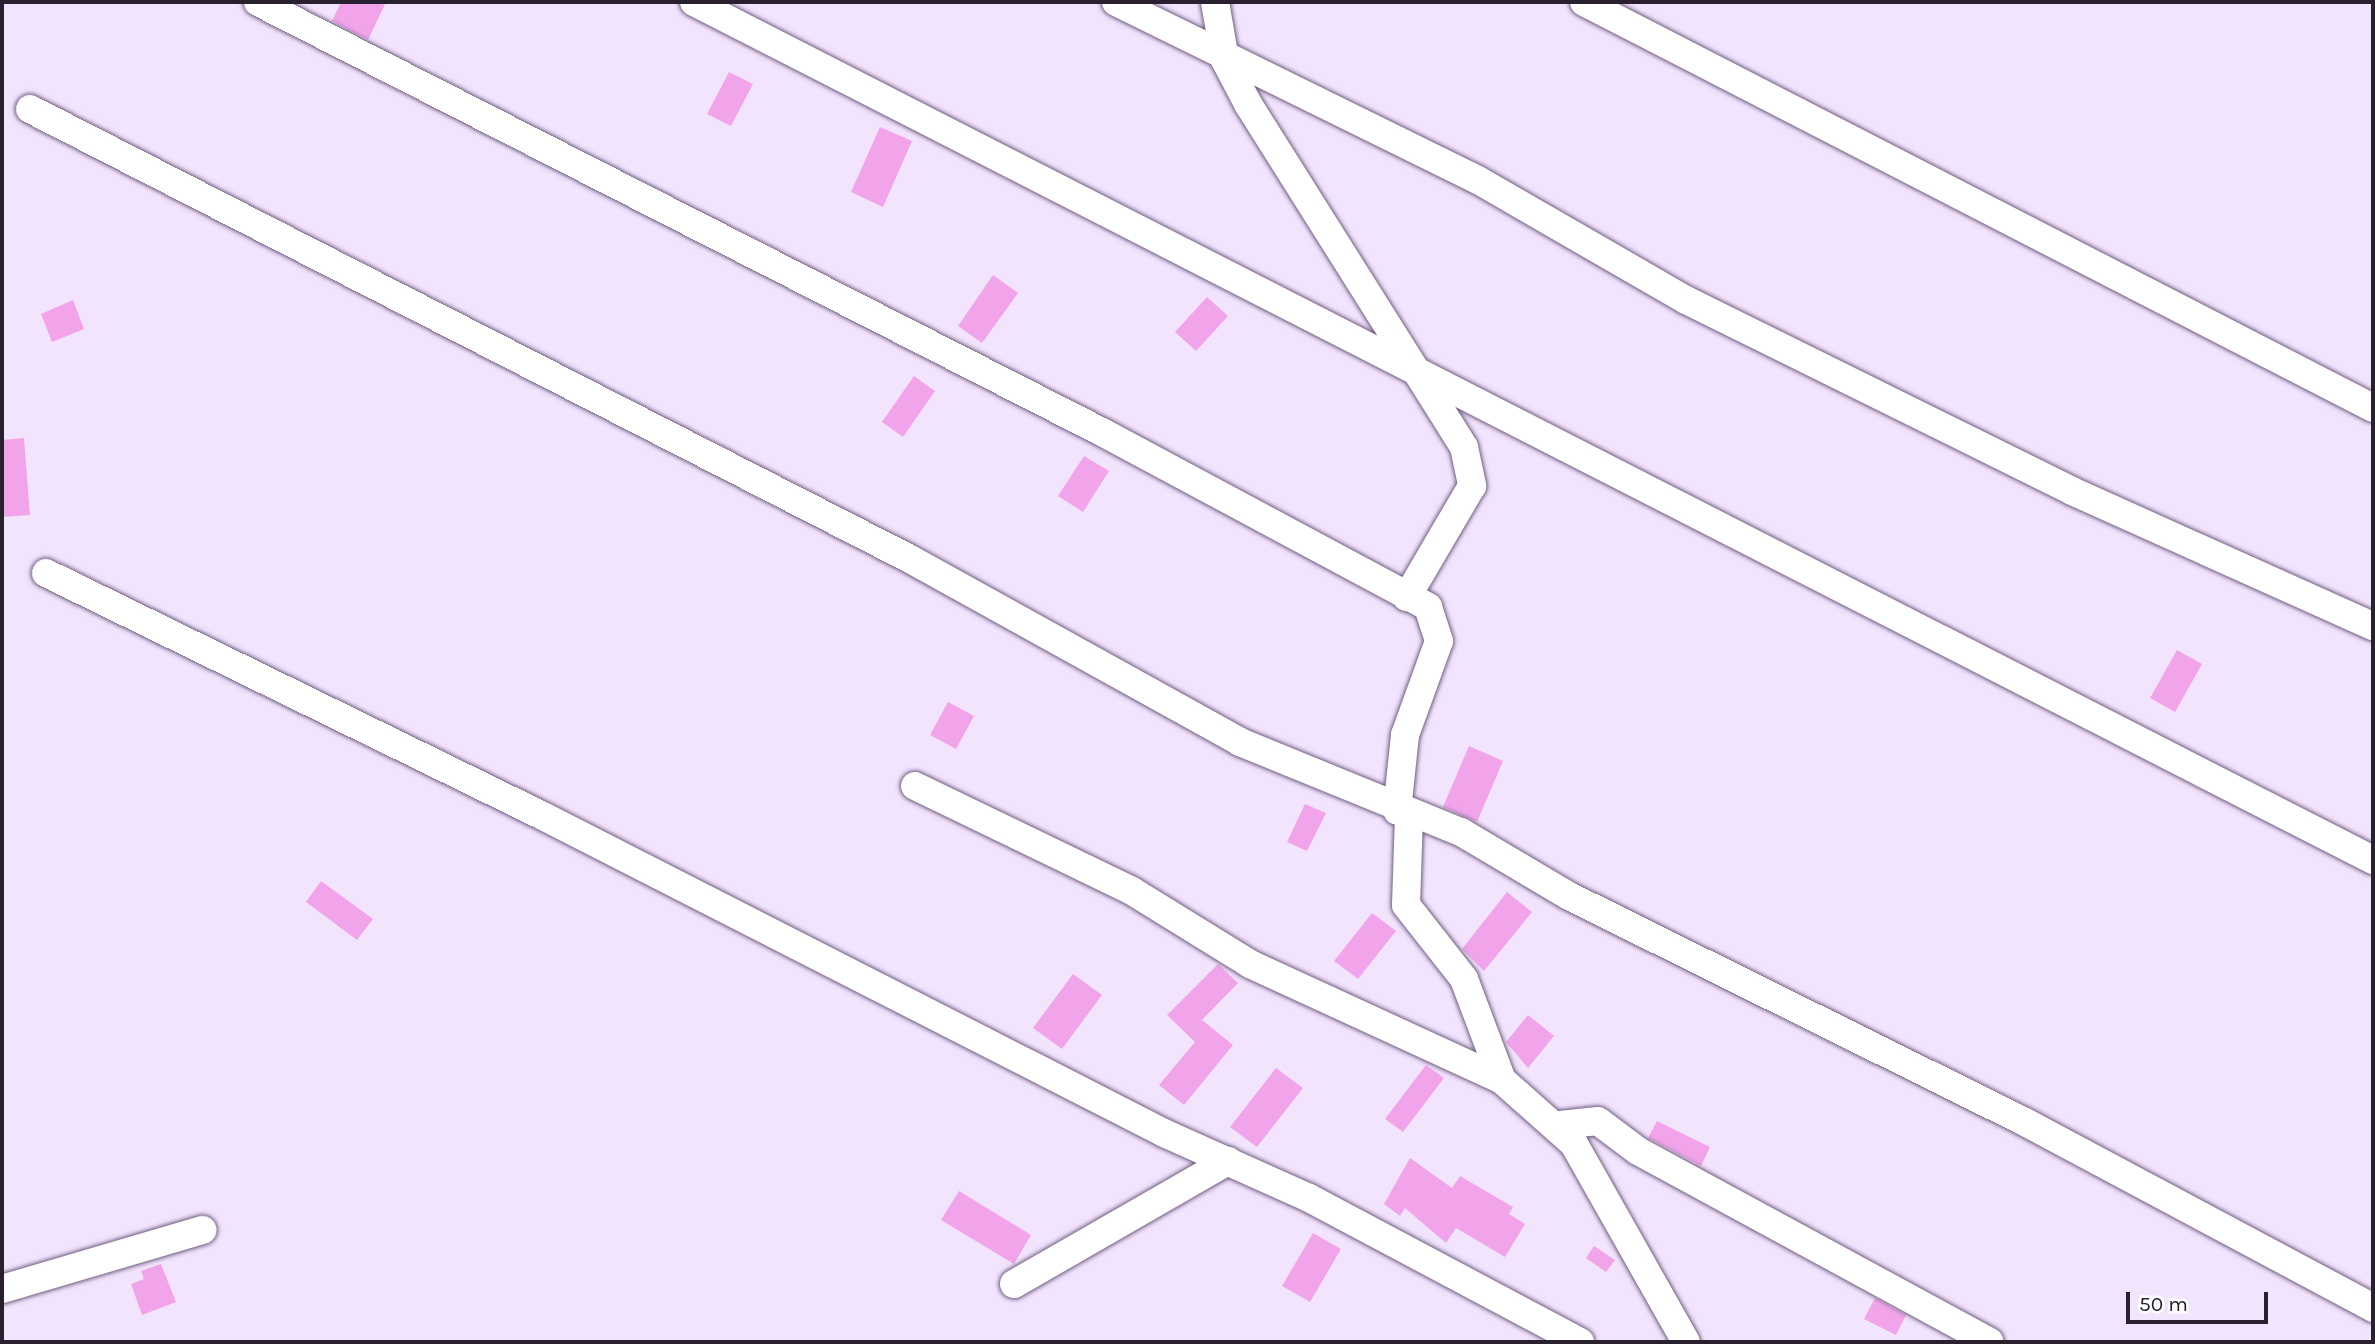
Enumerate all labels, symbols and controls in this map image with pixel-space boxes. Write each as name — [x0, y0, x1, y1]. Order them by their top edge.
scale bar — [2130, 1278, 2272, 1322]
text: 50 m — [2139, 1292, 2188, 1316]

